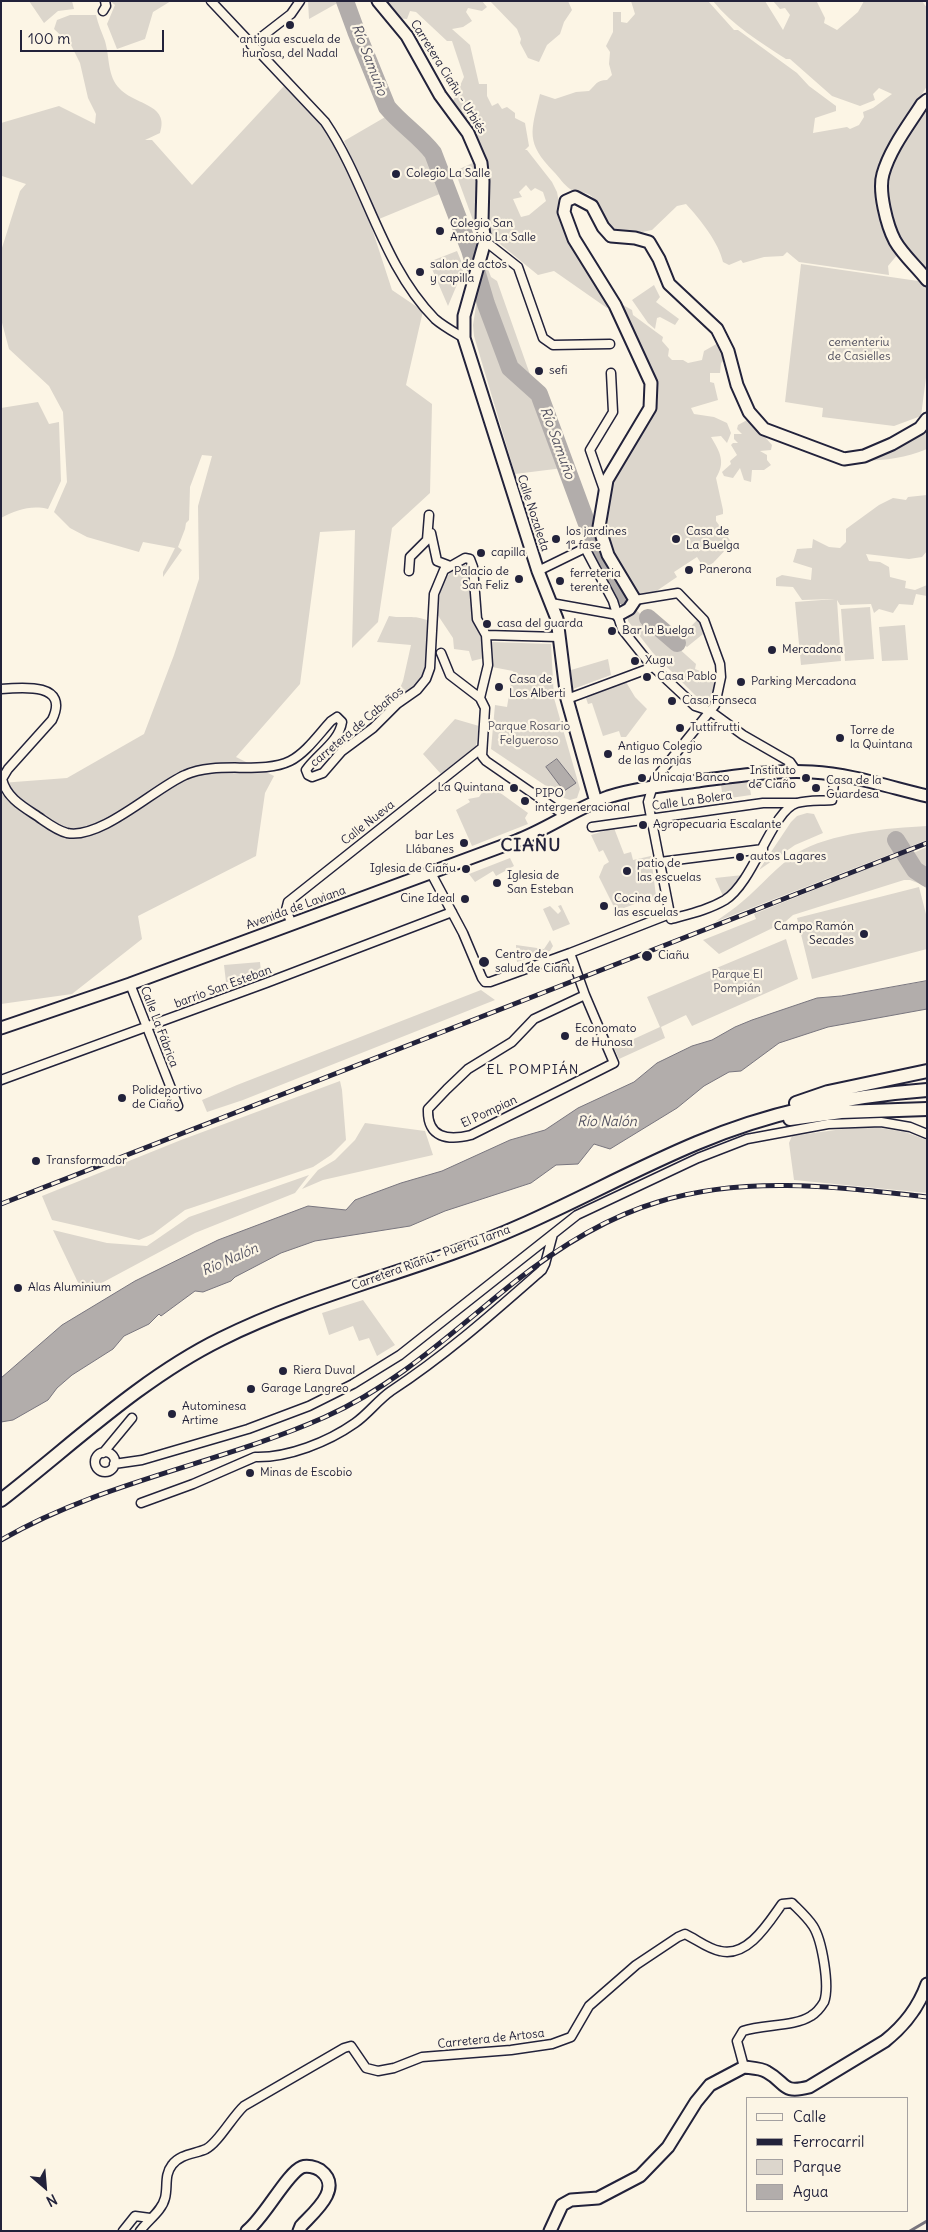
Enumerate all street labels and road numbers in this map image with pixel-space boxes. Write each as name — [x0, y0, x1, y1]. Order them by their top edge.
street label: Carretera Ciañu - Urbiés — [407, 17, 489, 137]
street label: Calle Nozaleda — [514, 473, 552, 553]
street label: carretera de Cabaños — [307, 684, 407, 770]
street label: Calle La Bolera — [651, 788, 733, 814]
street label: Calle Nueva — [339, 798, 397, 848]
street label: Avenida de Laviana — [244, 883, 348, 933]
street label: barrio San Esteban — [173, 963, 273, 1011]
street label: Calle La Fábrica — [137, 984, 181, 1070]
street label: El Pompian — [459, 1093, 519, 1131]
street label: Carretera Riañu - Puertu Tarna — [350, 1223, 512, 1293]
street label: Carretera de Artosa — [437, 2026, 545, 2052]

